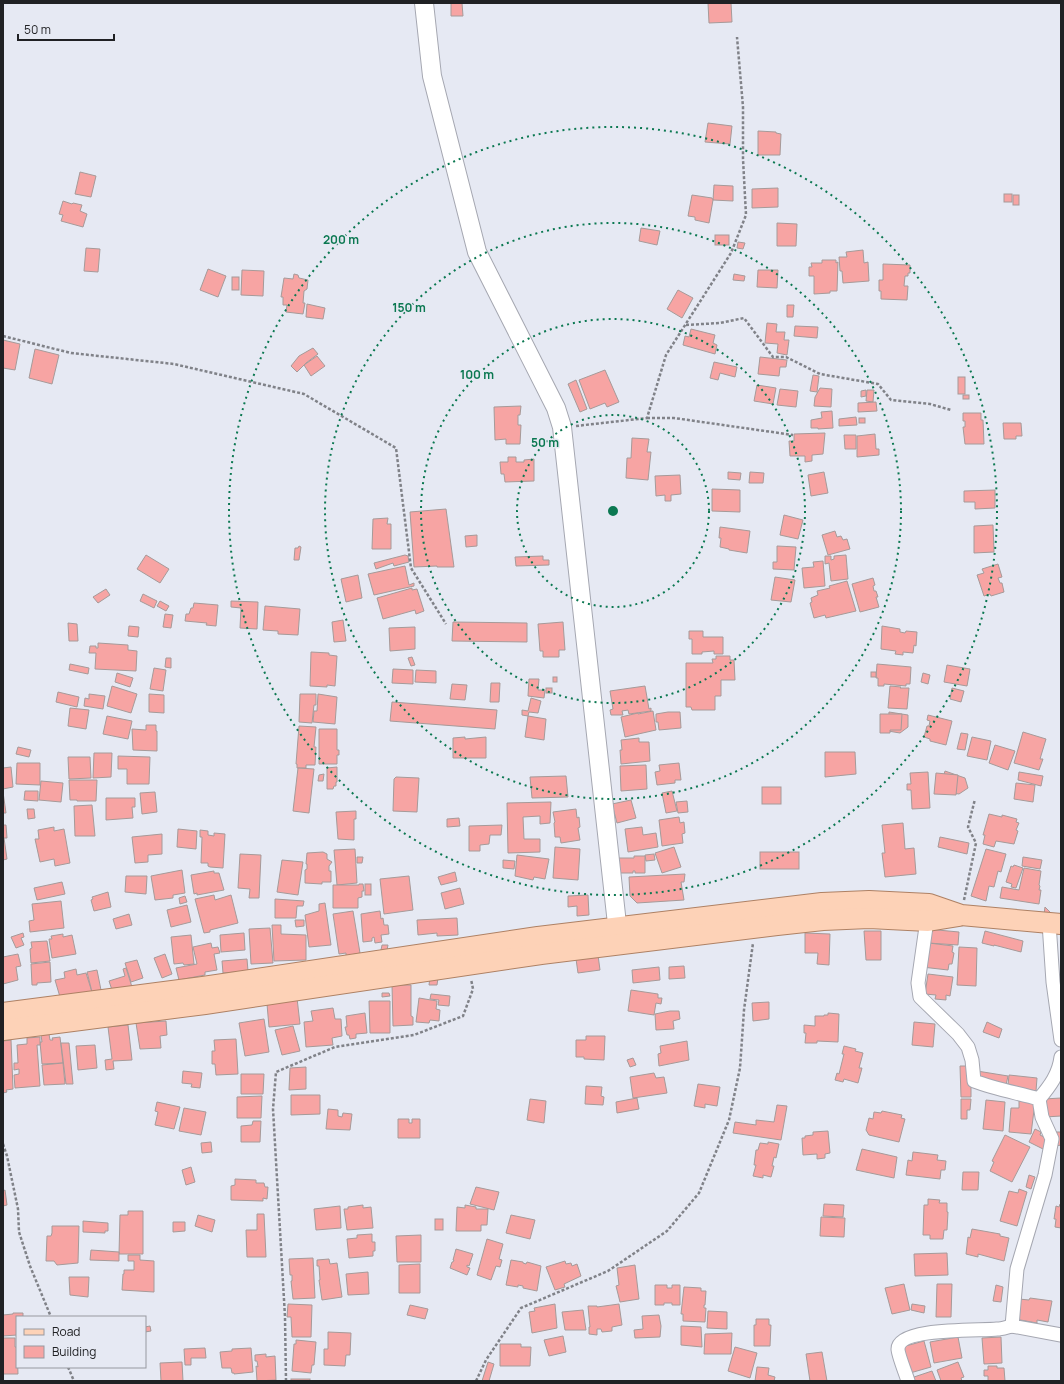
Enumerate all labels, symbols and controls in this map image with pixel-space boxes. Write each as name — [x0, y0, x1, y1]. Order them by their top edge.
scale bar — [18, 16, 114, 42]
text: 50 m — [24, 21, 51, 38]
text: 200 m — [323, 231, 359, 248]
text: 150 m — [392, 299, 426, 316]
text: 100 m — [460, 366, 494, 383]
text: 50 m — [531, 434, 559, 451]
centre of rings — [606, 504, 620, 518]
legend — [16, 1316, 146, 1368]
text: Road — [52, 1323, 80, 1340]
text: Building — [52, 1343, 96, 1360]

